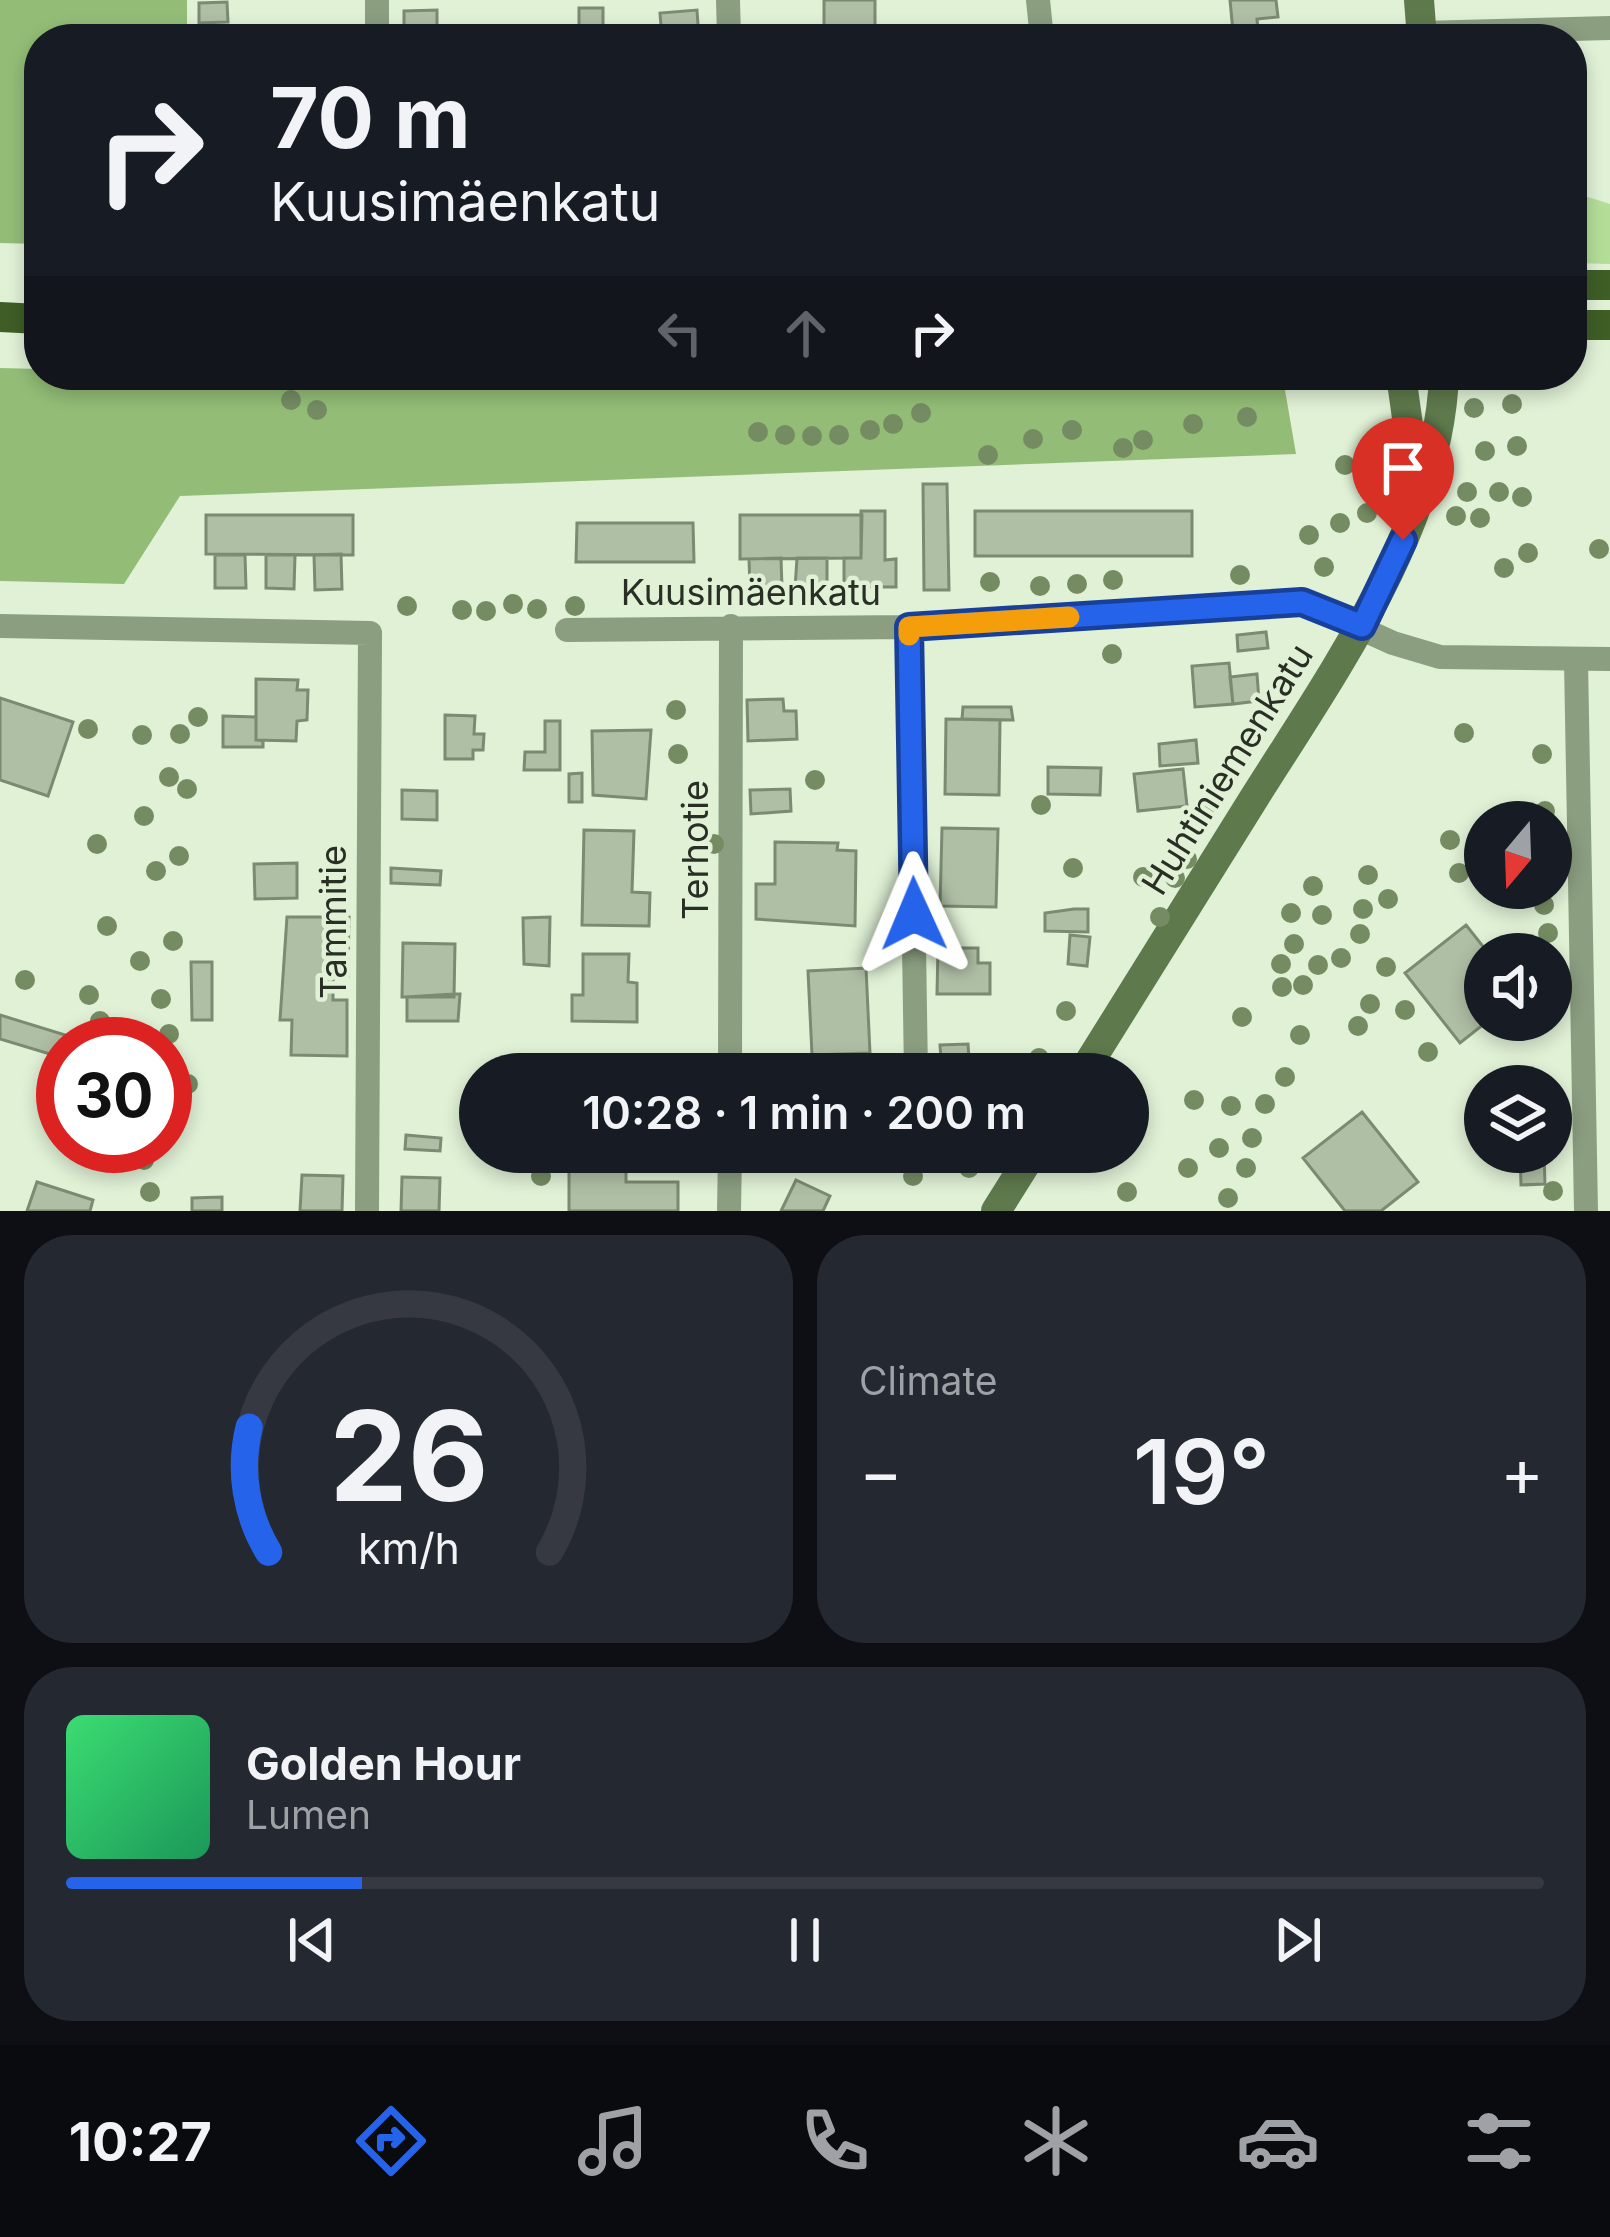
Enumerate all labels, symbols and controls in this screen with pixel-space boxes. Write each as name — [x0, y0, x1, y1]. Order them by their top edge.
text: 70 m — [270, 67, 471, 168]
icon: right — [72, 72, 228, 228]
text: Kuusimäenkatu — [270, 169, 660, 234]
icon: left — [647, 300, 713, 366]
icon: ahead — [773, 300, 839, 366]
icon: right — [899, 300, 965, 366]
pin — [1352, 417, 1454, 540]
icon: arrive — [1370, 435, 1436, 501]
street label: Kuusimäenkatu — [621, 570, 881, 614]
street label: Huhtiniemenkatu — [1132, 635, 1322, 903]
street label: Terhotie — [673, 780, 717, 920]
north arrow — [1464, 801, 1572, 909]
map controls — [1464, 801, 1572, 1173]
street label: Tammitie — [311, 845, 355, 999]
position arrow — [851, 851, 977, 977]
button: sound — [1464, 933, 1572, 1041]
speed limit sign: 30 — [36, 1017, 192, 1173]
button: layers — [1464, 1065, 1572, 1173]
text: 10:28 · 1 min · 200 m — [582, 1085, 1026, 1140]
text: Climate — [859, 1357, 998, 1404]
text: 26 — [329, 1380, 488, 1531]
text: 19° — [1133, 1417, 1270, 1526]
text: − — [859, 1432, 903, 1512]
text: + — [1500, 1432, 1544, 1512]
text: km/h — [358, 1522, 459, 1574]
text: Golden Hour — [246, 1736, 521, 1791]
text: Lumen — [246, 1791, 371, 1838]
icon: previous — [279, 1907, 345, 1973]
icon: pause — [772, 1907, 838, 1973]
icon: next — [1265, 1907, 1331, 1973]
icon: directions — [349, 2099, 433, 2183]
icon: music — [571, 2099, 655, 2183]
icon: phone — [793, 2099, 877, 2183]
icon: climate — [1014, 2099, 1098, 2183]
icon: car — [1236, 2099, 1320, 2183]
icon: filters — [1457, 2099, 1541, 2183]
text: 10:27 — [69, 2109, 212, 2174]

